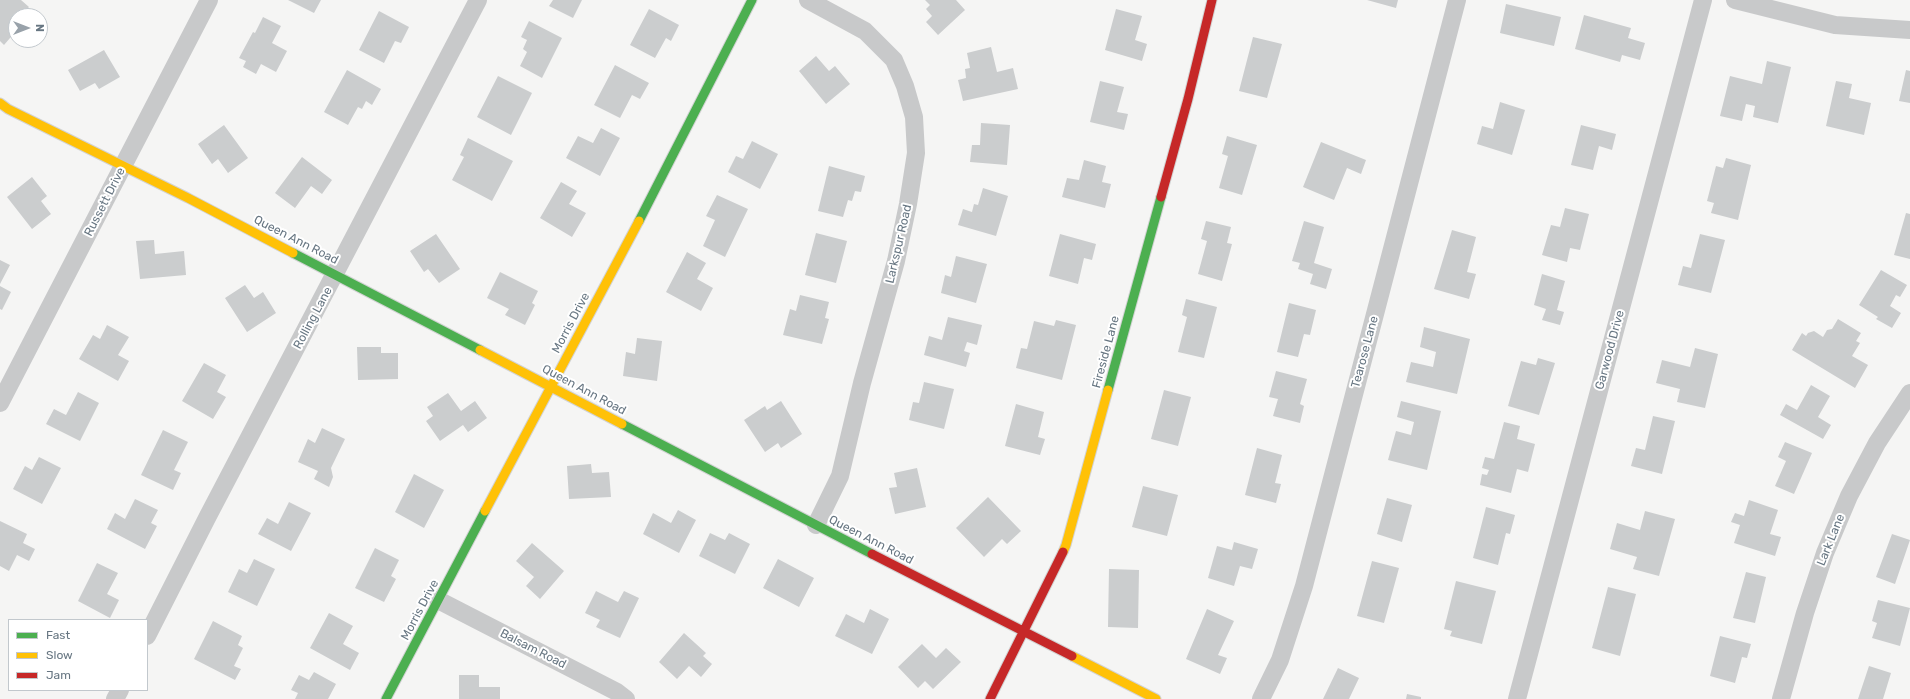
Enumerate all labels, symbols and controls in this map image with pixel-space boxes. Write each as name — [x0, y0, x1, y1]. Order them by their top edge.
north arrow — [8, 8, 48, 48]
text: N — [33, 24, 46, 32]
street label: Russett Drive — [82, 165, 128, 239]
street label: Larkspur Road — [883, 203, 915, 285]
street label: Queen Ann Road — [251, 212, 341, 268]
street label: Rolling Lane — [291, 285, 335, 351]
street label: Morris Drive — [549, 290, 593, 356]
street label: Garwood Drive — [1592, 309, 1628, 391]
street label: Fireside Lane — [1089, 314, 1123, 390]
street label: Tearose Lane — [1349, 315, 1381, 389]
street label: Queen Ann Road — [540, 362, 628, 418]
street label: Queen Ann Road — [826, 512, 916, 568]
street label: Lark Lane — [1814, 512, 1848, 568]
street label: Morris Drive — [398, 577, 442, 643]
legend — [8, 619, 148, 691]
street label: Balsam Road — [498, 626, 568, 672]
text: Fast — [46, 628, 70, 642]
text: Slow — [46, 648, 73, 662]
text: Jam — [46, 668, 71, 682]

